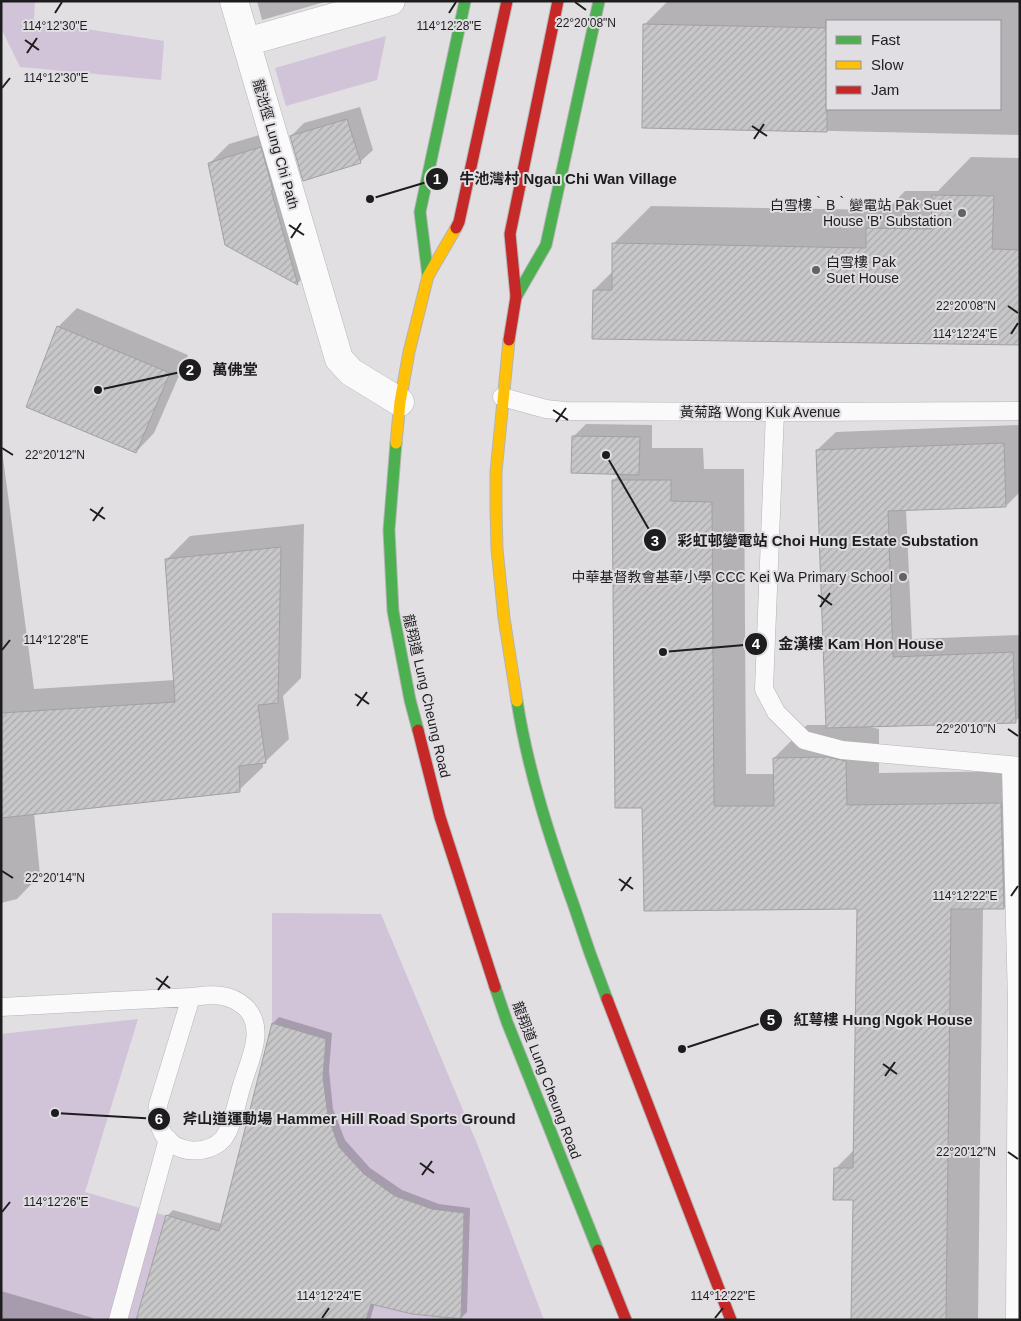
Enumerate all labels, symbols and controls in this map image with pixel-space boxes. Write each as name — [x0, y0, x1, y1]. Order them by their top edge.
text: 22°20'08"N — [556, 16, 616, 30]
text: 114°12'30"E — [22, 19, 88, 33]
text: 114°12'28"E — [416, 19, 482, 33]
legend — [826, 20, 1001, 110]
text: Fast — [871, 31, 901, 48]
text: Slow — [871, 56, 904, 73]
text: 114°12'30"E — [23, 71, 89, 85]
street label: 龍池徑 Lung Chi Path — [250, 77, 302, 211]
text: Jam — [871, 81, 899, 98]
callout: 牛池灣村 Ngau Chi Wan Village — [424, 164, 687, 194]
text: 1 — [433, 170, 441, 187]
text: 牛池灣村 Ngau Chi Wan Village — [459, 170, 677, 187]
place label: 白雪樓‵B‵變電站 Pak Suet House 'B' Substation — [770, 196, 952, 229]
marker: 白雪樓‵B‵變電站 Pak Suet House 'B' Substation — [956, 207, 968, 219]
place label: 白雪樓 Pak Suet House — [826, 254, 899, 286]
marker: 白雪樓 Pak Suet House — [810, 264, 822, 276]
text: 22°20'08"N — [936, 299, 996, 313]
text: 114°12'24"E — [932, 327, 998, 341]
callout: 萬佛堂 — [178, 355, 268, 385]
text: 2 — [186, 361, 194, 378]
text: 萬佛堂 — [212, 361, 258, 378]
street label: 黃菊路 Wong Kuk Avenue — [680, 404, 840, 420]
text: 22°20'12"N — [25, 448, 85, 462]
callout: 彩虹邨變電站 Choi Hung Estate Substation — [642, 525, 988, 555]
text: 3 — [651, 532, 659, 549]
text: 彩虹邨變電站 Choi Hung Estate Substation — [678, 532, 978, 549]
place label: 中華基督教會基華小學 CCC Kei Wa Primary School — [571, 569, 893, 585]
marker: 中華基督教會基華小學 CCC Kei Wa Primary School — [897, 571, 909, 583]
street label: 龍翔道 Lung Cheung Road — [400, 613, 454, 779]
callout: 金漢樓 Kam Hon House — [744, 629, 954, 659]
text: 114°12'28"E — [23, 633, 89, 647]
text: 4 — [752, 635, 761, 652]
text: 金漢樓 Kam Hon House — [778, 635, 944, 652]
text: 22°20'10"N — [936, 722, 996, 736]
text: 22°20'14"N — [25, 871, 85, 885]
text: 114°12'22"E — [932, 889, 998, 903]
street label: 龍翔道 Lung Cheung Road — [510, 999, 584, 1161]
callout: 紅萼樓 Hung Ngok House — [758, 1005, 982, 1035]
text: 5 — [767, 1011, 775, 1028]
text: 紅萼樓 Hung Ngok House — [793, 1011, 973, 1028]
callout: 斧山道運動場 Hammer Hill Road Sports Ground — [147, 1104, 525, 1134]
text: 6 — [155, 1110, 163, 1127]
text: 斧山道運動場 Hammer Hill Road Sports Ground — [182, 1110, 516, 1127]
text: 22°20'12"N — [936, 1145, 996, 1159]
text: 114°12'26"E — [23, 1195, 89, 1209]
text: 114°12'24"E — [296, 1289, 362, 1303]
text: 114°12'22"E — [690, 1289, 756, 1303]

